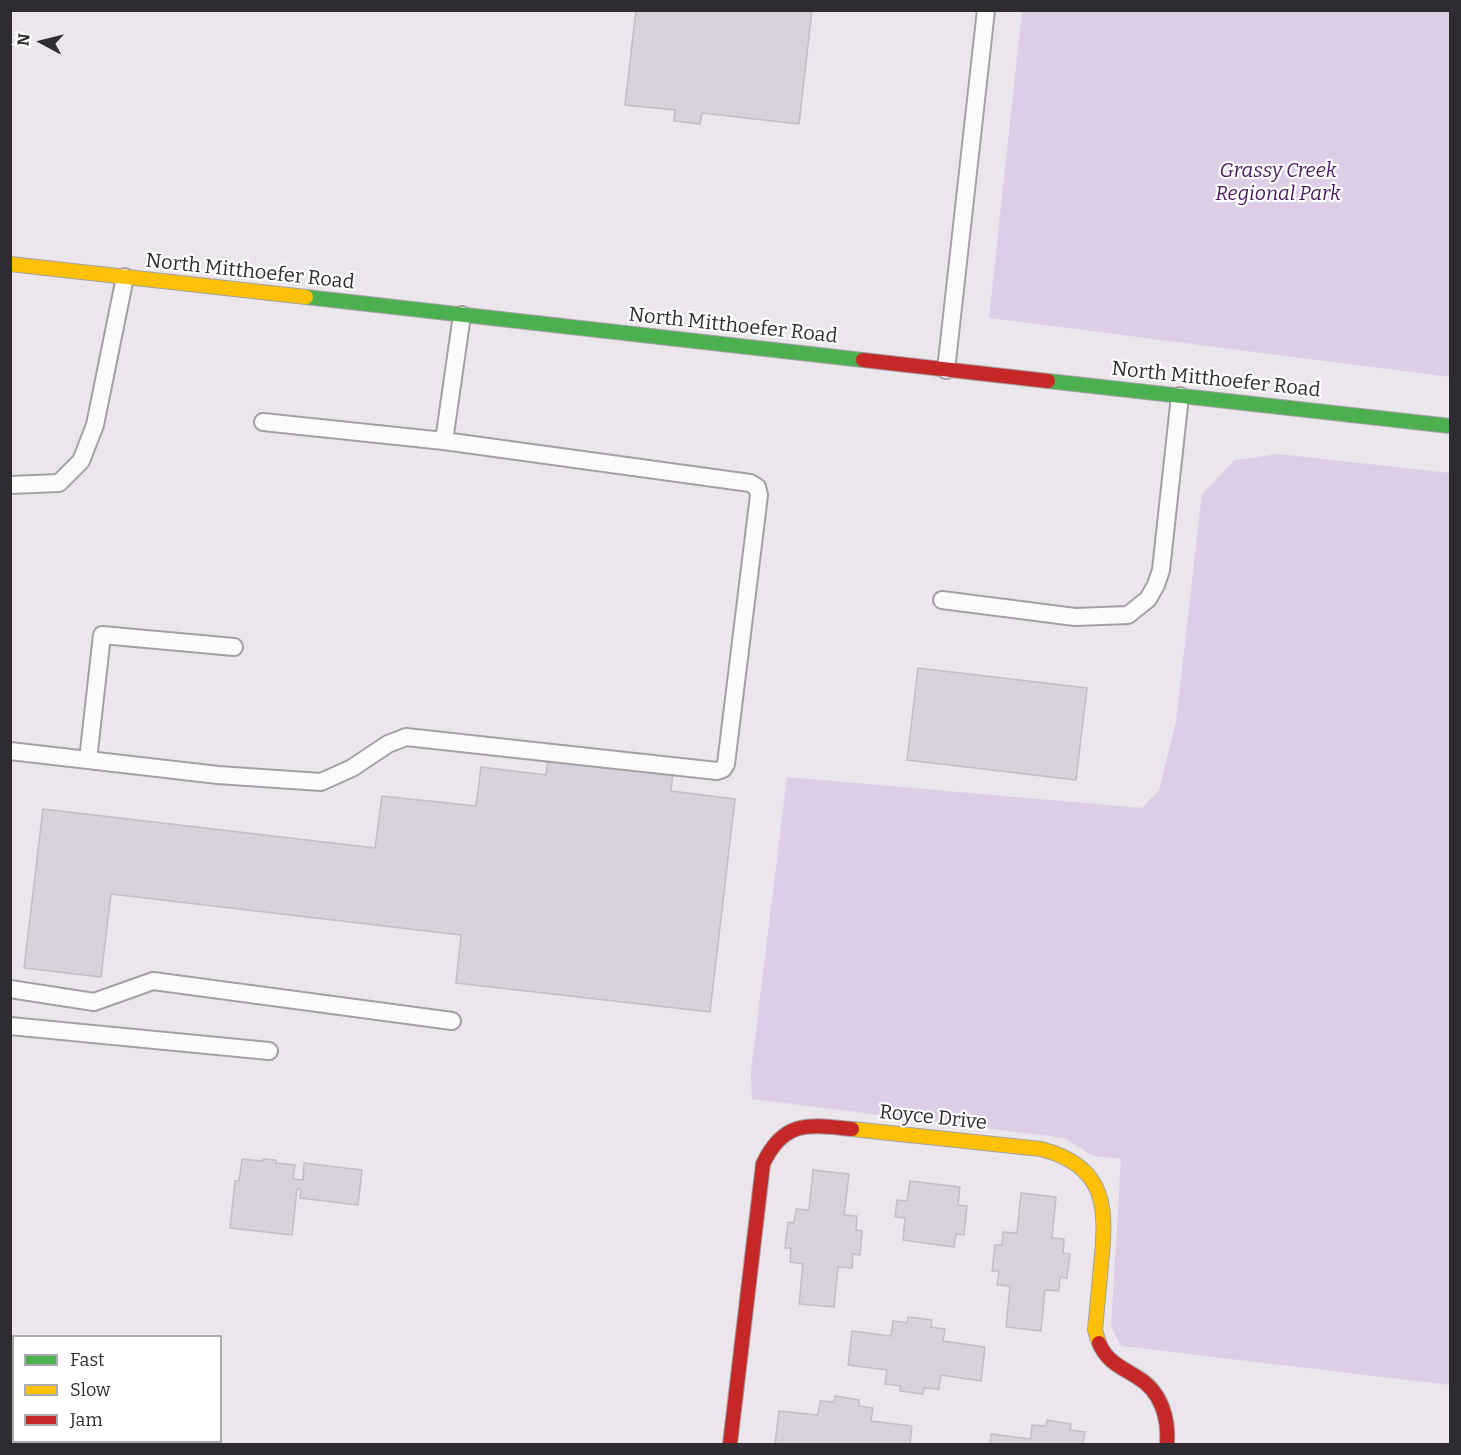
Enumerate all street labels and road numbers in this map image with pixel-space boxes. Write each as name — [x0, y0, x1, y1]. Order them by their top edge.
street label: North Mitthoefer Road — [144, 249, 356, 295]
street label: North Mitthoefer Road — [627, 303, 839, 349]
street label: North Mitthoefer Road — [1110, 357, 1322, 403]
street label: Royce Drive — [878, 1100, 988, 1136]

